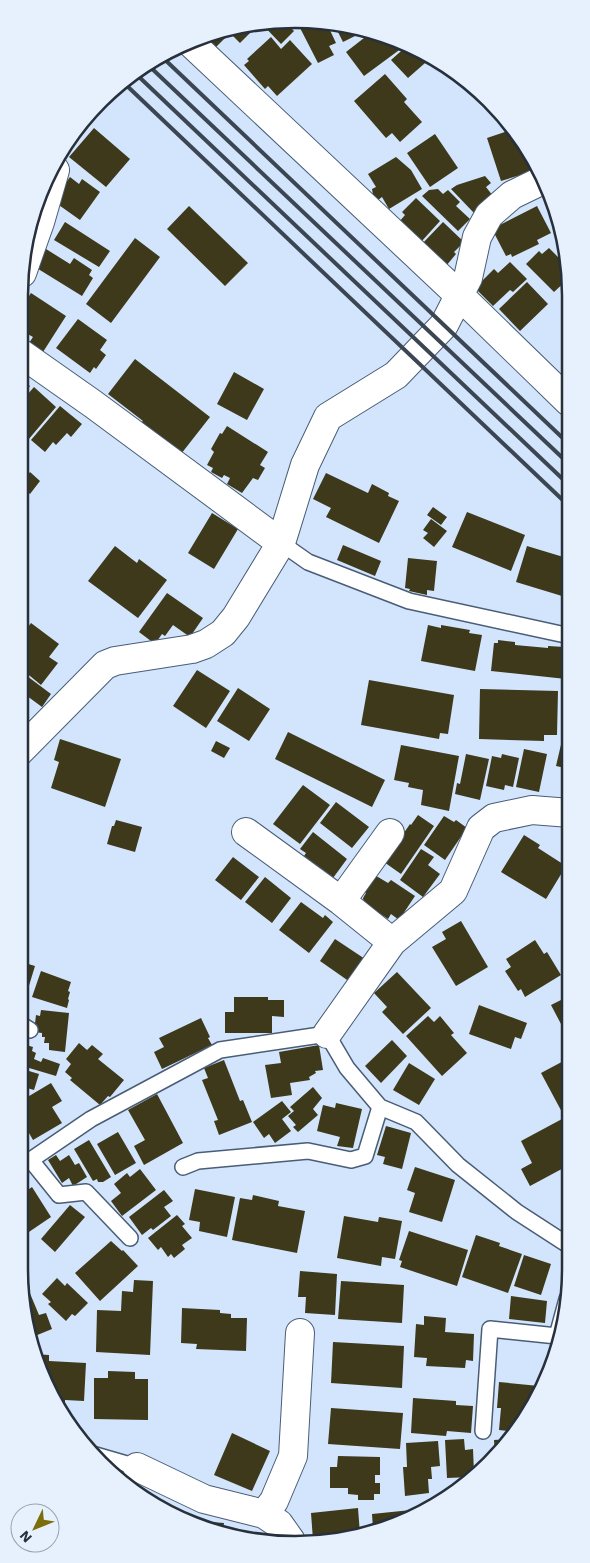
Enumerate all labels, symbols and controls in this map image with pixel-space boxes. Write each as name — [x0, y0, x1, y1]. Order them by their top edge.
north arrow — [10, 1503, 60, 1553]
text: N — [16, 1528, 35, 1546]

